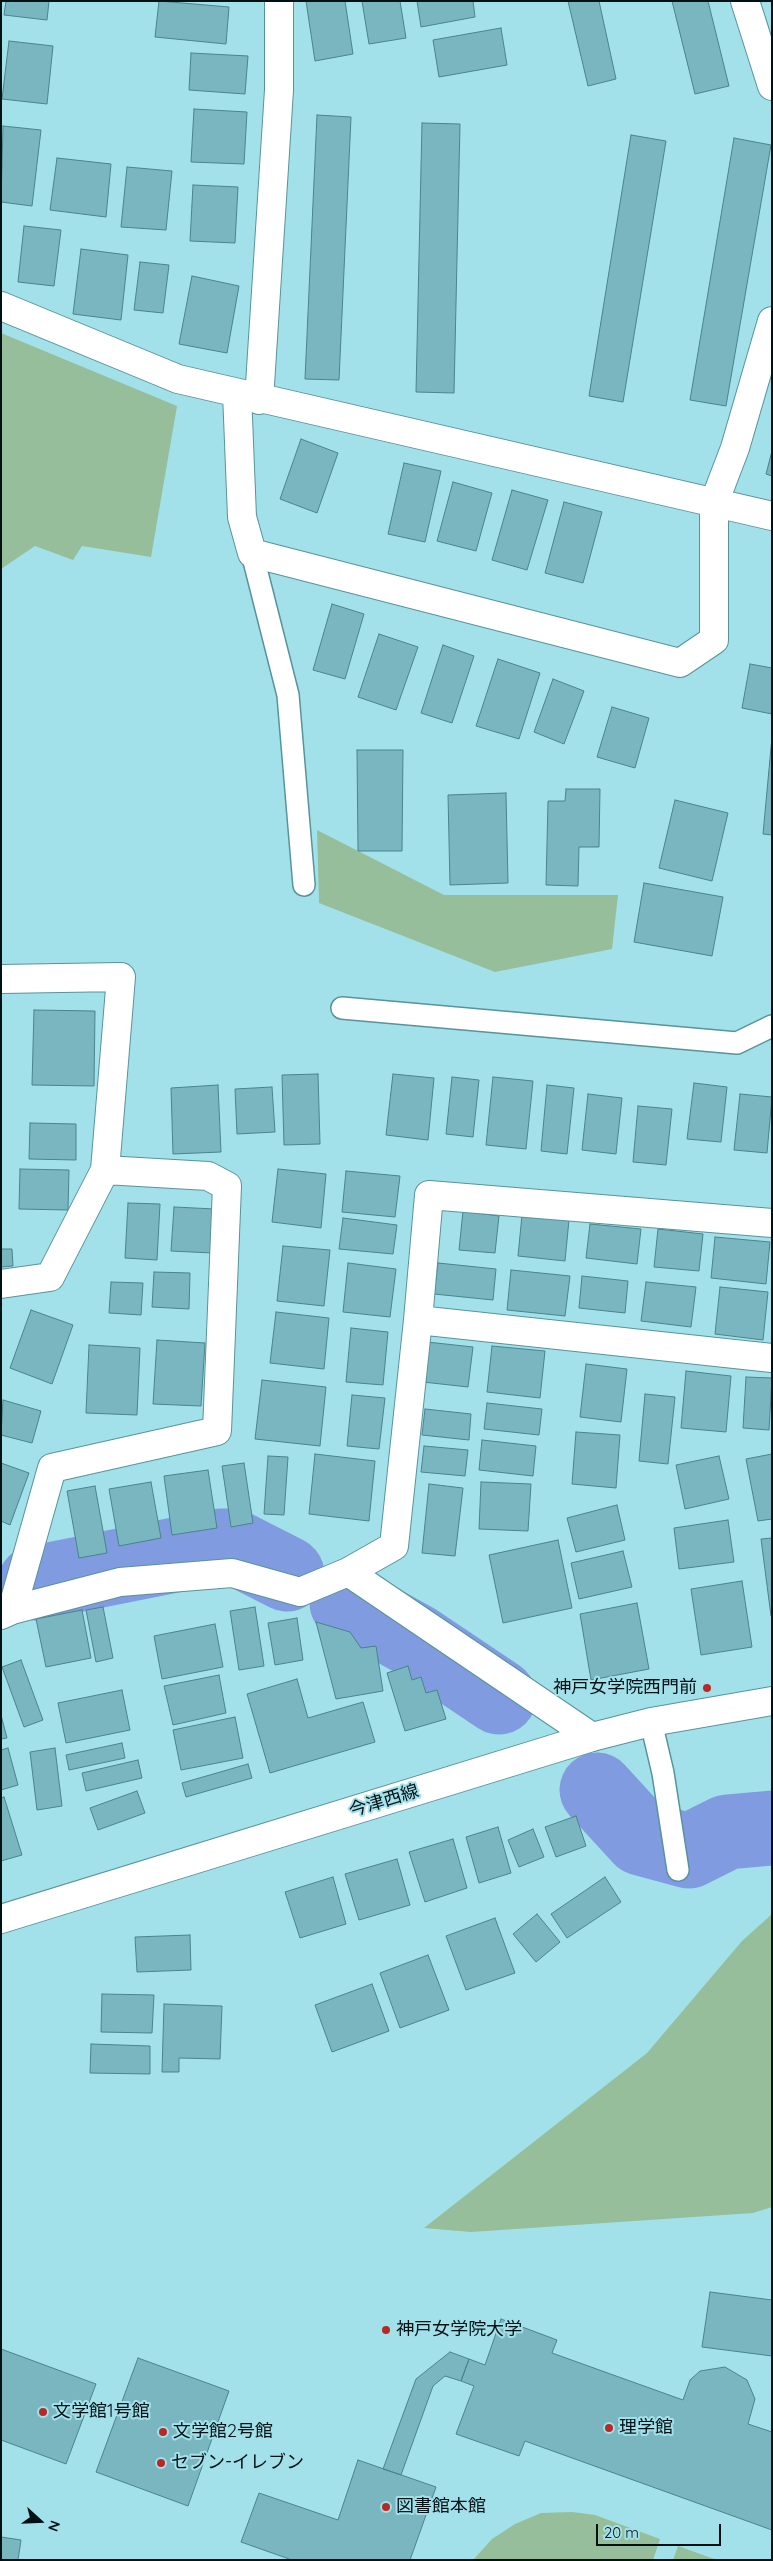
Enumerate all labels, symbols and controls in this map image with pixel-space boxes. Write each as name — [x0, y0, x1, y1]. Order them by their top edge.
place label: 神戸女学院西門前 — [553, 1677, 697, 1699]
marker: 神戸女学院西門前 — [701, 1682, 713, 1694]
street label: 今津西線 — [346, 1780, 422, 1822]
place label: 神戸女学院大学 — [396, 2319, 522, 2341]
marker: 神戸女学院大学 — [380, 2324, 392, 2336]
place label: 文学館1号館 — [53, 2401, 150, 2423]
marker: 文学館1号館 — [37, 2406, 49, 2418]
place label: 理学館 — [619, 2417, 673, 2439]
place label: 文学館2号館 — [173, 2421, 273, 2443]
marker: 理学館 — [603, 2422, 615, 2434]
marker: 文学館2号館 — [157, 2426, 169, 2438]
place label: セブン-イレブン — [171, 2452, 304, 2474]
marker: セブン-イレブン — [155, 2457, 167, 2469]
north arrow — [15, 2496, 65, 2546]
place label: 図書館本館 — [396, 2496, 486, 2518]
marker: 図書館本館 — [380, 2501, 392, 2513]
scale bar — [598, 2514, 723, 2546]
text: N — [44, 2518, 64, 2534]
text: 20 m — [604, 2523, 639, 2542]

